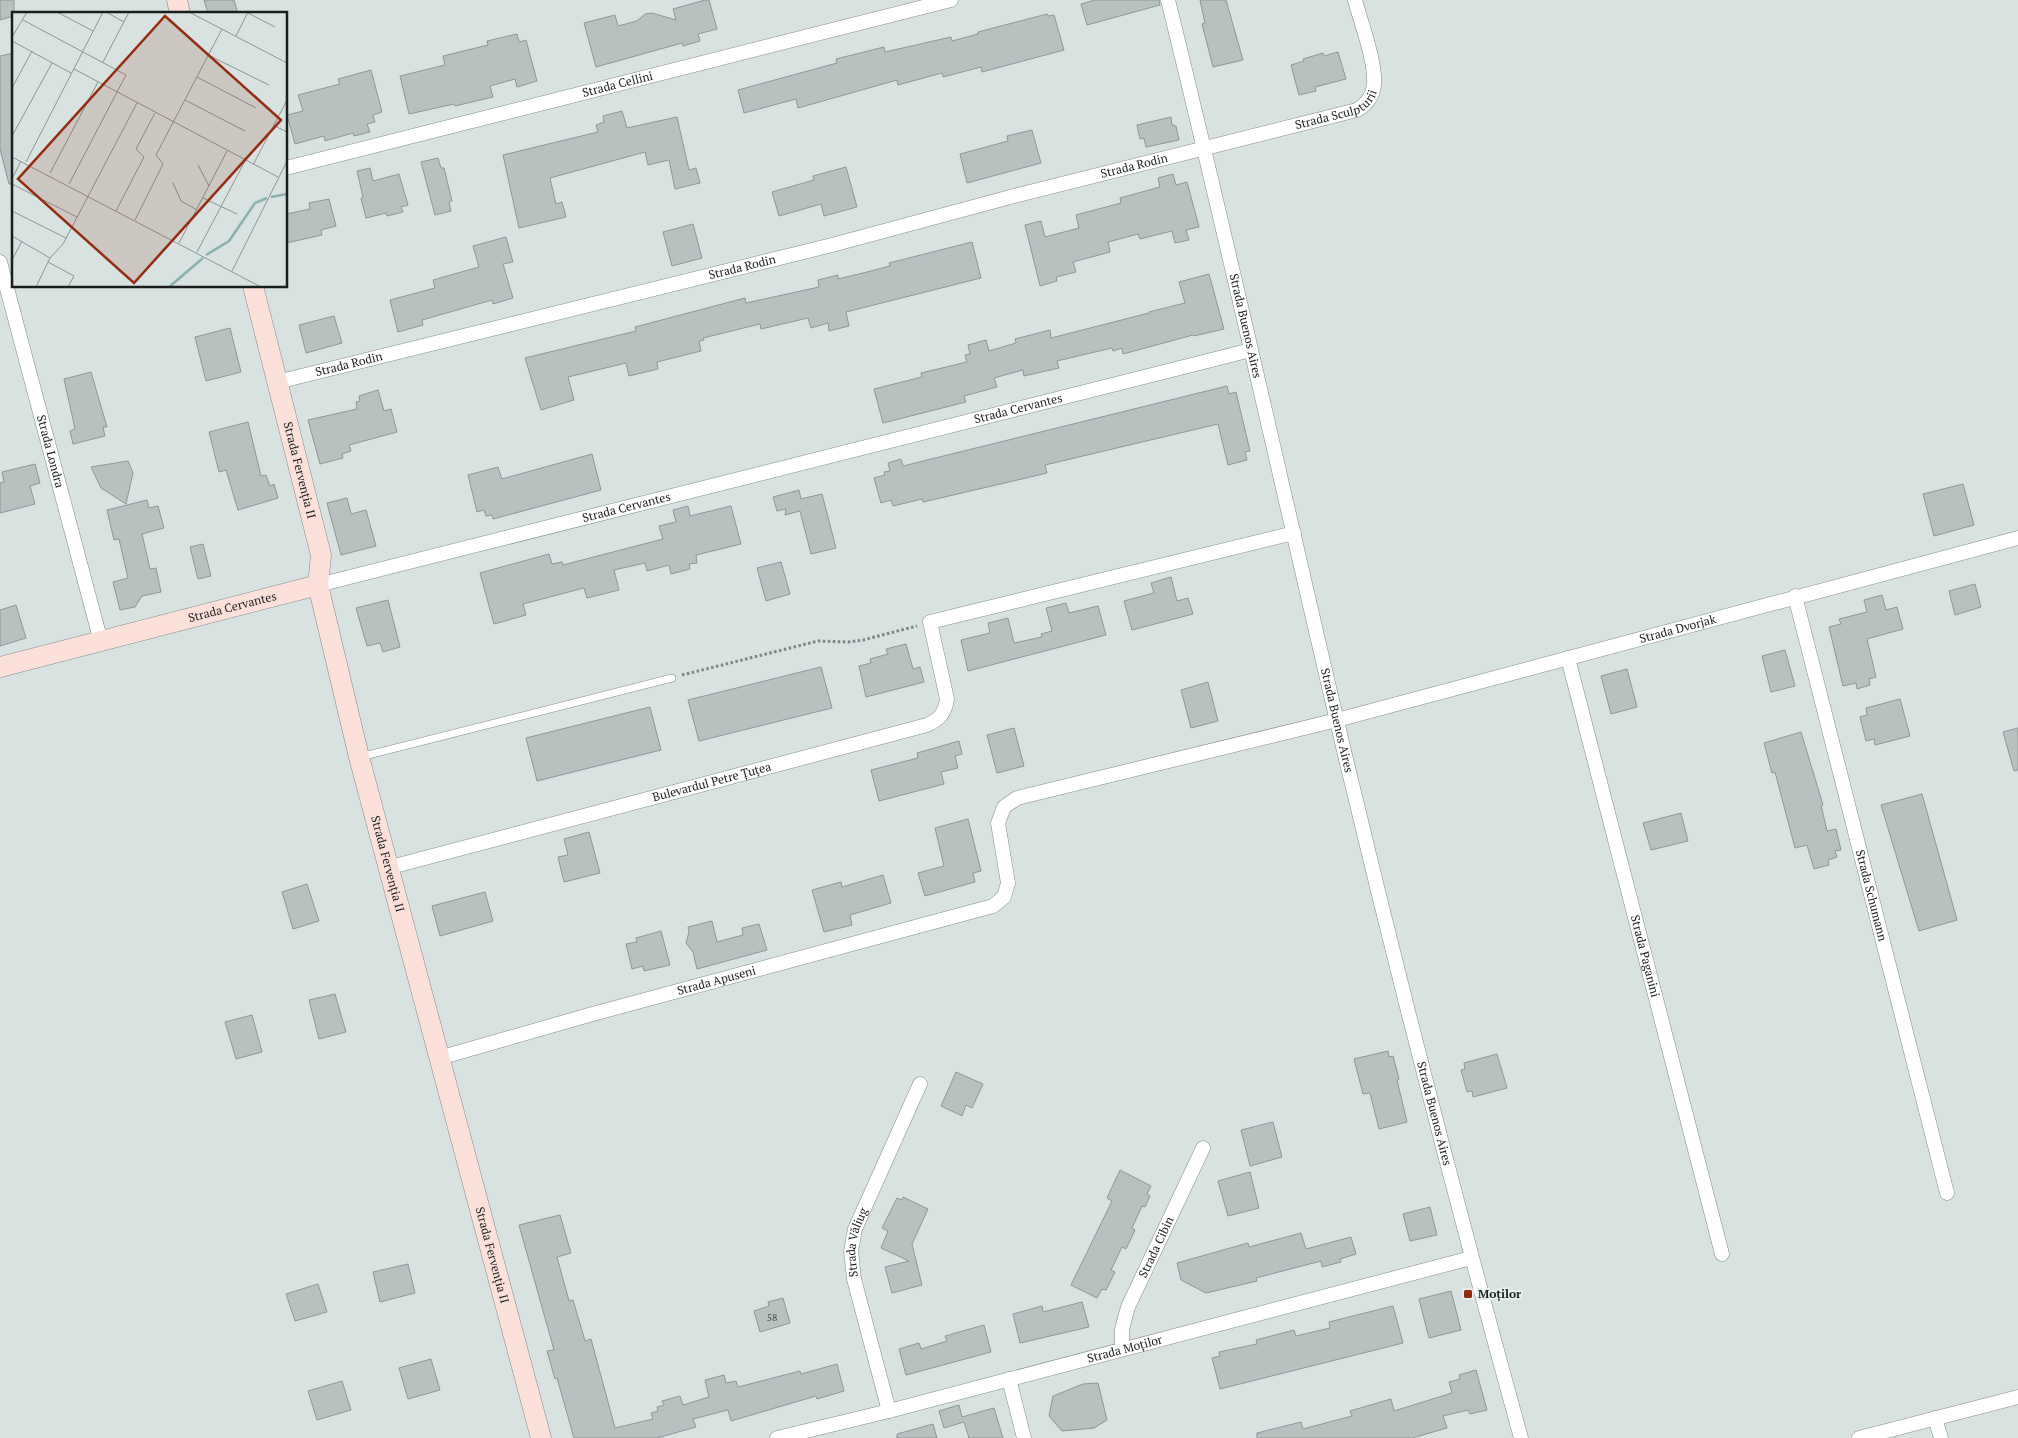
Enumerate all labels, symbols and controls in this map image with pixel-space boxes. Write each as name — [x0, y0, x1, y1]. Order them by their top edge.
inset map — [12, 12, 288, 288]
street label: Strada Cellini — [581, 68, 655, 100]
street label: Strada Sculpturii — [1293, 87, 1380, 132]
street label: Strada Rodin — [1099, 150, 1169, 181]
street label: Strada Rodin — [707, 251, 777, 282]
street label: Strada Buenos Aires — [1227, 272, 1265, 380]
street label: Strada Rodin — [314, 348, 384, 379]
street label: Strada Cervantes — [972, 390, 1064, 426]
street label: Strada Londra — [34, 413, 68, 489]
street label: Strada Fervenția II — [281, 420, 319, 520]
street label: Strada Cervantes — [581, 489, 672, 525]
street label: Strada Cervantes — [187, 588, 278, 625]
street label: Strada Dvorjak — [1638, 611, 1718, 646]
street label: Strada Buenos Aires — [1318, 667, 1357, 774]
street label: Bulevardul Petre Țuțea — [651, 759, 773, 804]
street label: Strada Fervenția II — [368, 814, 408, 914]
street label: Strada Schumann — [1853, 848, 1891, 943]
street label: Strada Paganini — [1628, 913, 1663, 999]
street label: Strada Apuseni — [675, 962, 758, 998]
street label: Strada Buenos Aires — [1414, 1060, 1455, 1167]
street label: Strada Fervenția II — [473, 1205, 513, 1305]
street label: Strada Văliug — [843, 1205, 871, 1278]
street label: Strada Cibin — [1135, 1214, 1177, 1280]
place label: Moților — [1478, 1286, 1522, 1302]
marker: Moților — [1462, 1288, 1474, 1300]
house number: 58 — [767, 1311, 777, 1324]
street label: Strada Moților — [1085, 1331, 1164, 1366]

